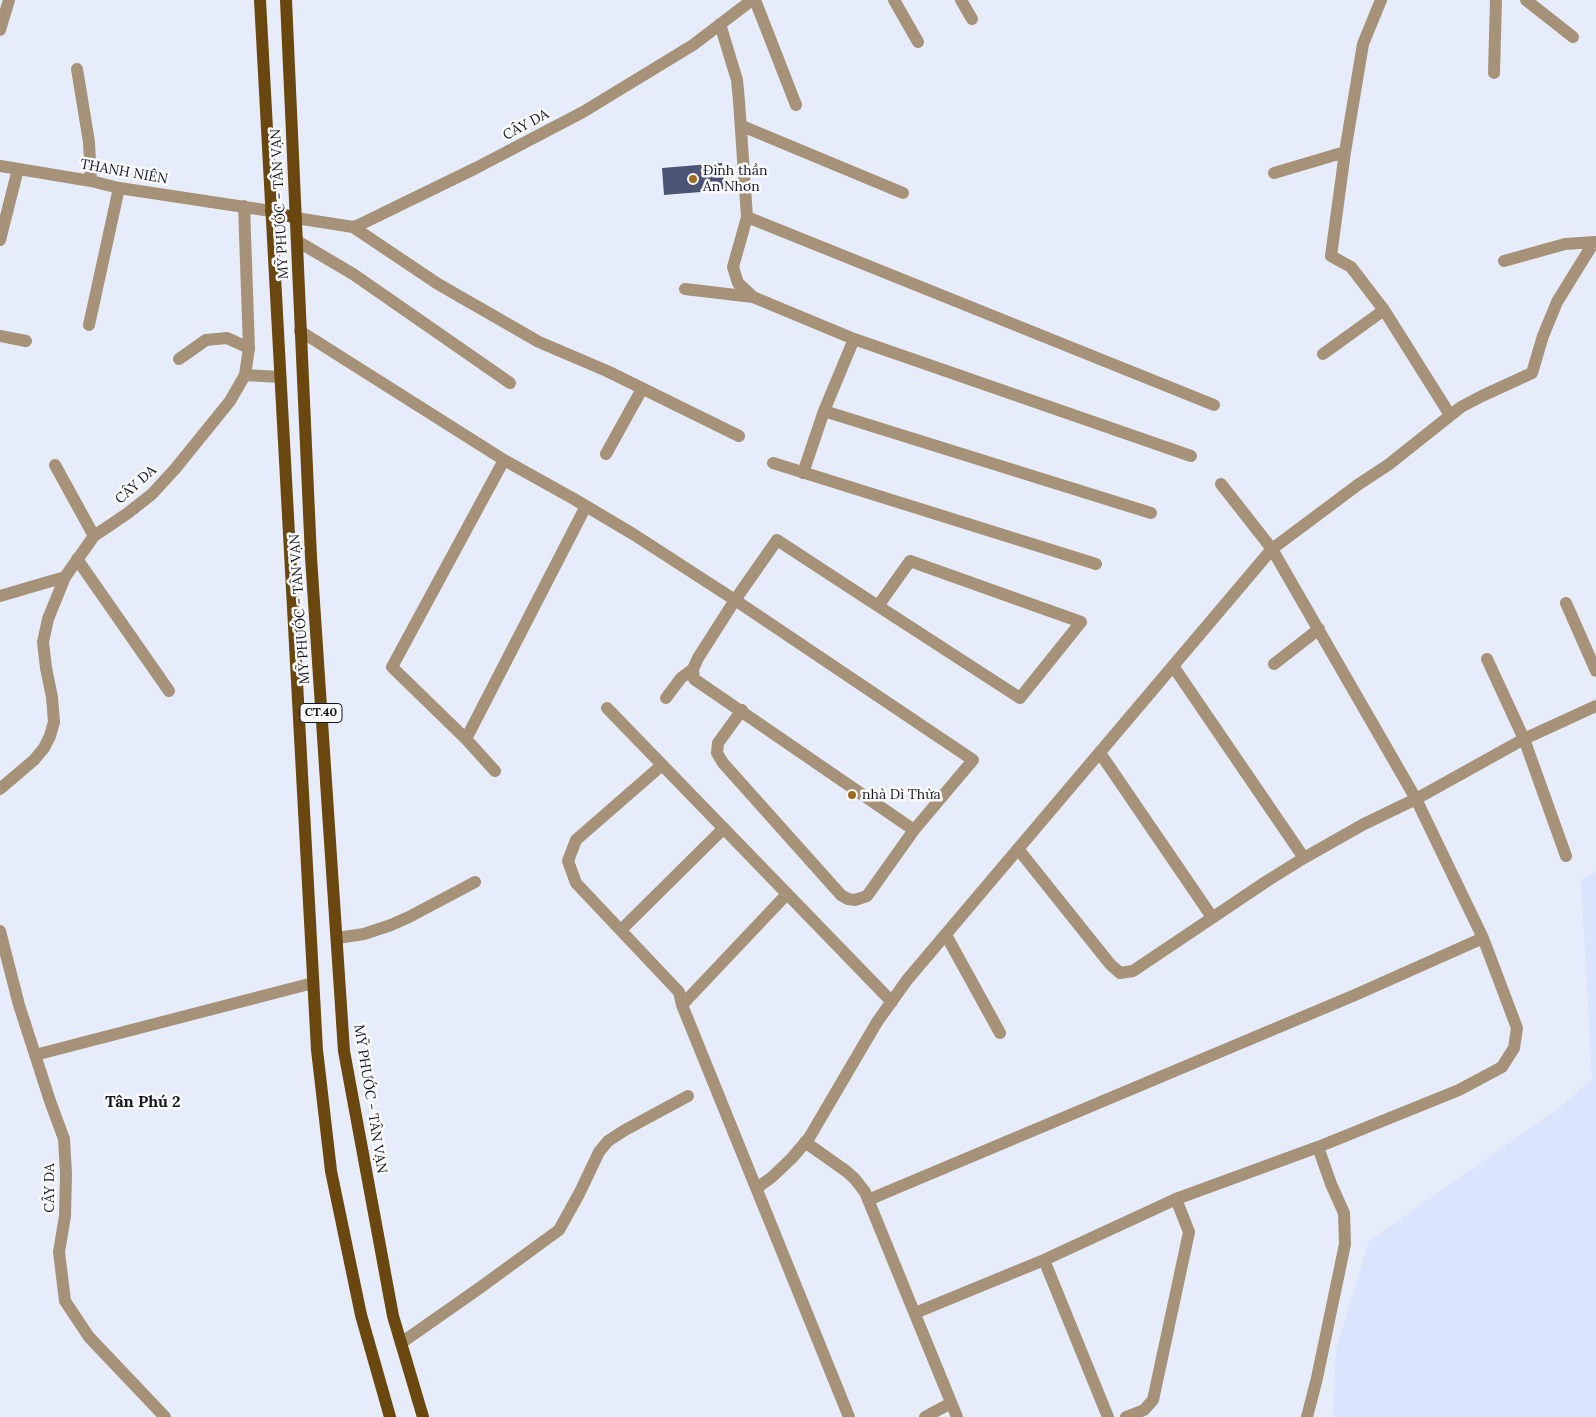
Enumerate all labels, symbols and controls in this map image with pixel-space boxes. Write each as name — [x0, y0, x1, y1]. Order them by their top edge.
street label: CÂY DA — [500, 106, 552, 144]
street label: MỸ PHƯỚC - TÂN VẠN — [268, 128, 292, 280]
street label: THANH NIÊN — [79, 156, 169, 188]
place label: Đình thần An Nhơn — [703, 163, 767, 196]
marker: Đình thần An Nhơn — [687, 173, 699, 185]
street label: CÂY DA — [112, 462, 160, 508]
street label: MỸ PHƯỚC - TÂN VẠN — [286, 533, 314, 685]
road number: CT.40 — [300, 704, 342, 722]
place label: nhà Dì Thừa — [862, 787, 941, 803]
marker: nhà Dì Thừa — [846, 789, 858, 801]
street label: MỸ PHƯỚC - TÂN VẠN — [350, 1023, 390, 1175]
district label: Tân Phú 2 — [105, 1092, 181, 1112]
street label: CÂY DA — [42, 1163, 58, 1213]

